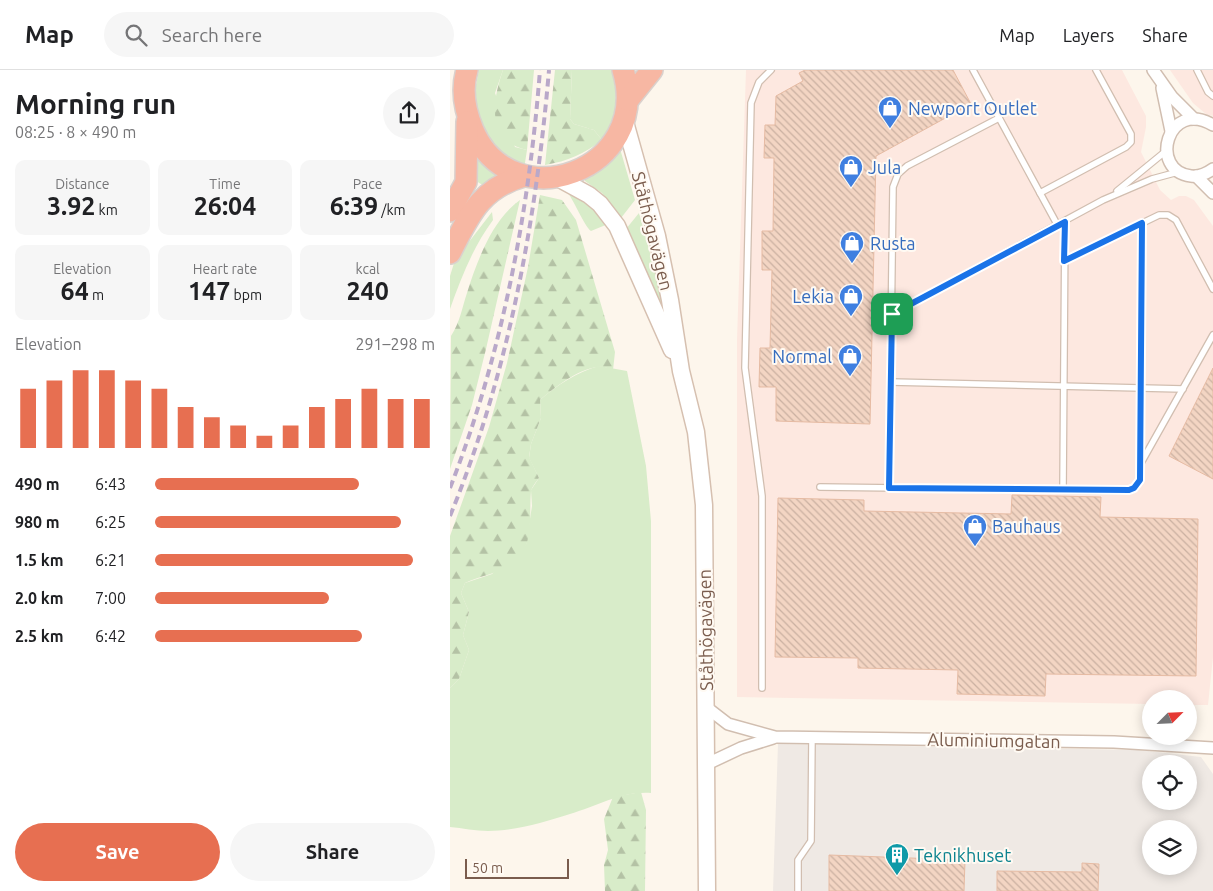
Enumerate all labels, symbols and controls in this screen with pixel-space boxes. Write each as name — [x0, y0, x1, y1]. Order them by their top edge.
search box — [104, 12, 454, 57]
text: Map — [25, 21, 74, 48]
icon: search — [122, 21, 150, 49]
text: Search here — [162, 24, 262, 46]
text: Map — [999, 25, 1035, 45]
text: Layers — [1063, 25, 1114, 45]
text: Share — [1142, 25, 1188, 45]
button: share — [383, 87, 435, 139]
text: Morning run — [15, 88, 176, 119]
shop icon: Newport Outlet — [877, 95, 903, 129]
place label: Newport Outlet — [908, 98, 1037, 118]
text: 08:25 · 8 × 490 m — [15, 123, 136, 141]
shop icon: Jula — [838, 154, 864, 188]
place label: Jula — [868, 157, 901, 177]
street label: Ståthögavägen — [629, 169, 677, 293]
text: Distance — [55, 176, 109, 192]
text: Time — [209, 176, 241, 192]
text: Pace — [353, 176, 382, 192]
text: 3.92 — [47, 192, 95, 220]
text: 26:04 — [194, 192, 256, 220]
text: 6:39 — [330, 192, 378, 220]
text: km — [95, 202, 118, 218]
text: /km — [378, 202, 406, 218]
shop icon: Rusta — [839, 230, 865, 264]
place label: Rusta — [870, 233, 916, 253]
text: Elevation — [53, 261, 112, 277]
text: Heart rate — [193, 261, 257, 277]
text: kcal — [356, 261, 380, 277]
text: 64 — [61, 277, 89, 305]
text: 147 — [188, 277, 230, 305]
text: 240 — [347, 277, 389, 305]
shop icon: Lekia — [838, 283, 864, 317]
place label: Lekia — [792, 286, 834, 306]
text: m — [89, 287, 104, 303]
text: bpm — [230, 287, 262, 303]
pin — [871, 293, 913, 335]
icon: arrive — [878, 300, 906, 328]
text: Elevation — [15, 335, 82, 353]
text: 291–298 m — [355, 335, 435, 353]
shop icon: Normal — [837, 343, 863, 377]
place label: Normal — [772, 346, 832, 366]
text: 490 m — [15, 475, 60, 493]
text: 6:43 — [95, 475, 126, 493]
text: 980 m — [15, 513, 60, 531]
text: 6:25 — [95, 513, 126, 531]
shop icon: Bauhaus — [962, 513, 988, 547]
place label: Bauhaus — [992, 516, 1061, 536]
text: 1.5 km — [15, 551, 64, 569]
text: 6:21 — [95, 551, 126, 569]
street label: Ståthögavägen — [694, 569, 716, 691]
text: 2.0 km — [15, 589, 64, 607]
text: 7:00 — [95, 589, 126, 607]
text: 2.5 km — [15, 627, 64, 645]
text: 6:42 — [95, 627, 126, 645]
north arrow — [1142, 690, 1198, 745]
map controls — [1142, 690, 1197, 875]
street label: Aluminiumgatan — [927, 729, 1061, 751]
button: locate — [1142, 755, 1197, 810]
button: layers — [1142, 820, 1197, 875]
button: Save — [15, 823, 220, 881]
button: Share — [230, 823, 435, 881]
building icon: Teknikhuset — [884, 842, 910, 876]
place label: Teknikhuset — [914, 845, 1011, 865]
scale bar — [465, 856, 569, 879]
text: 50 m — [472, 860, 503, 876]

